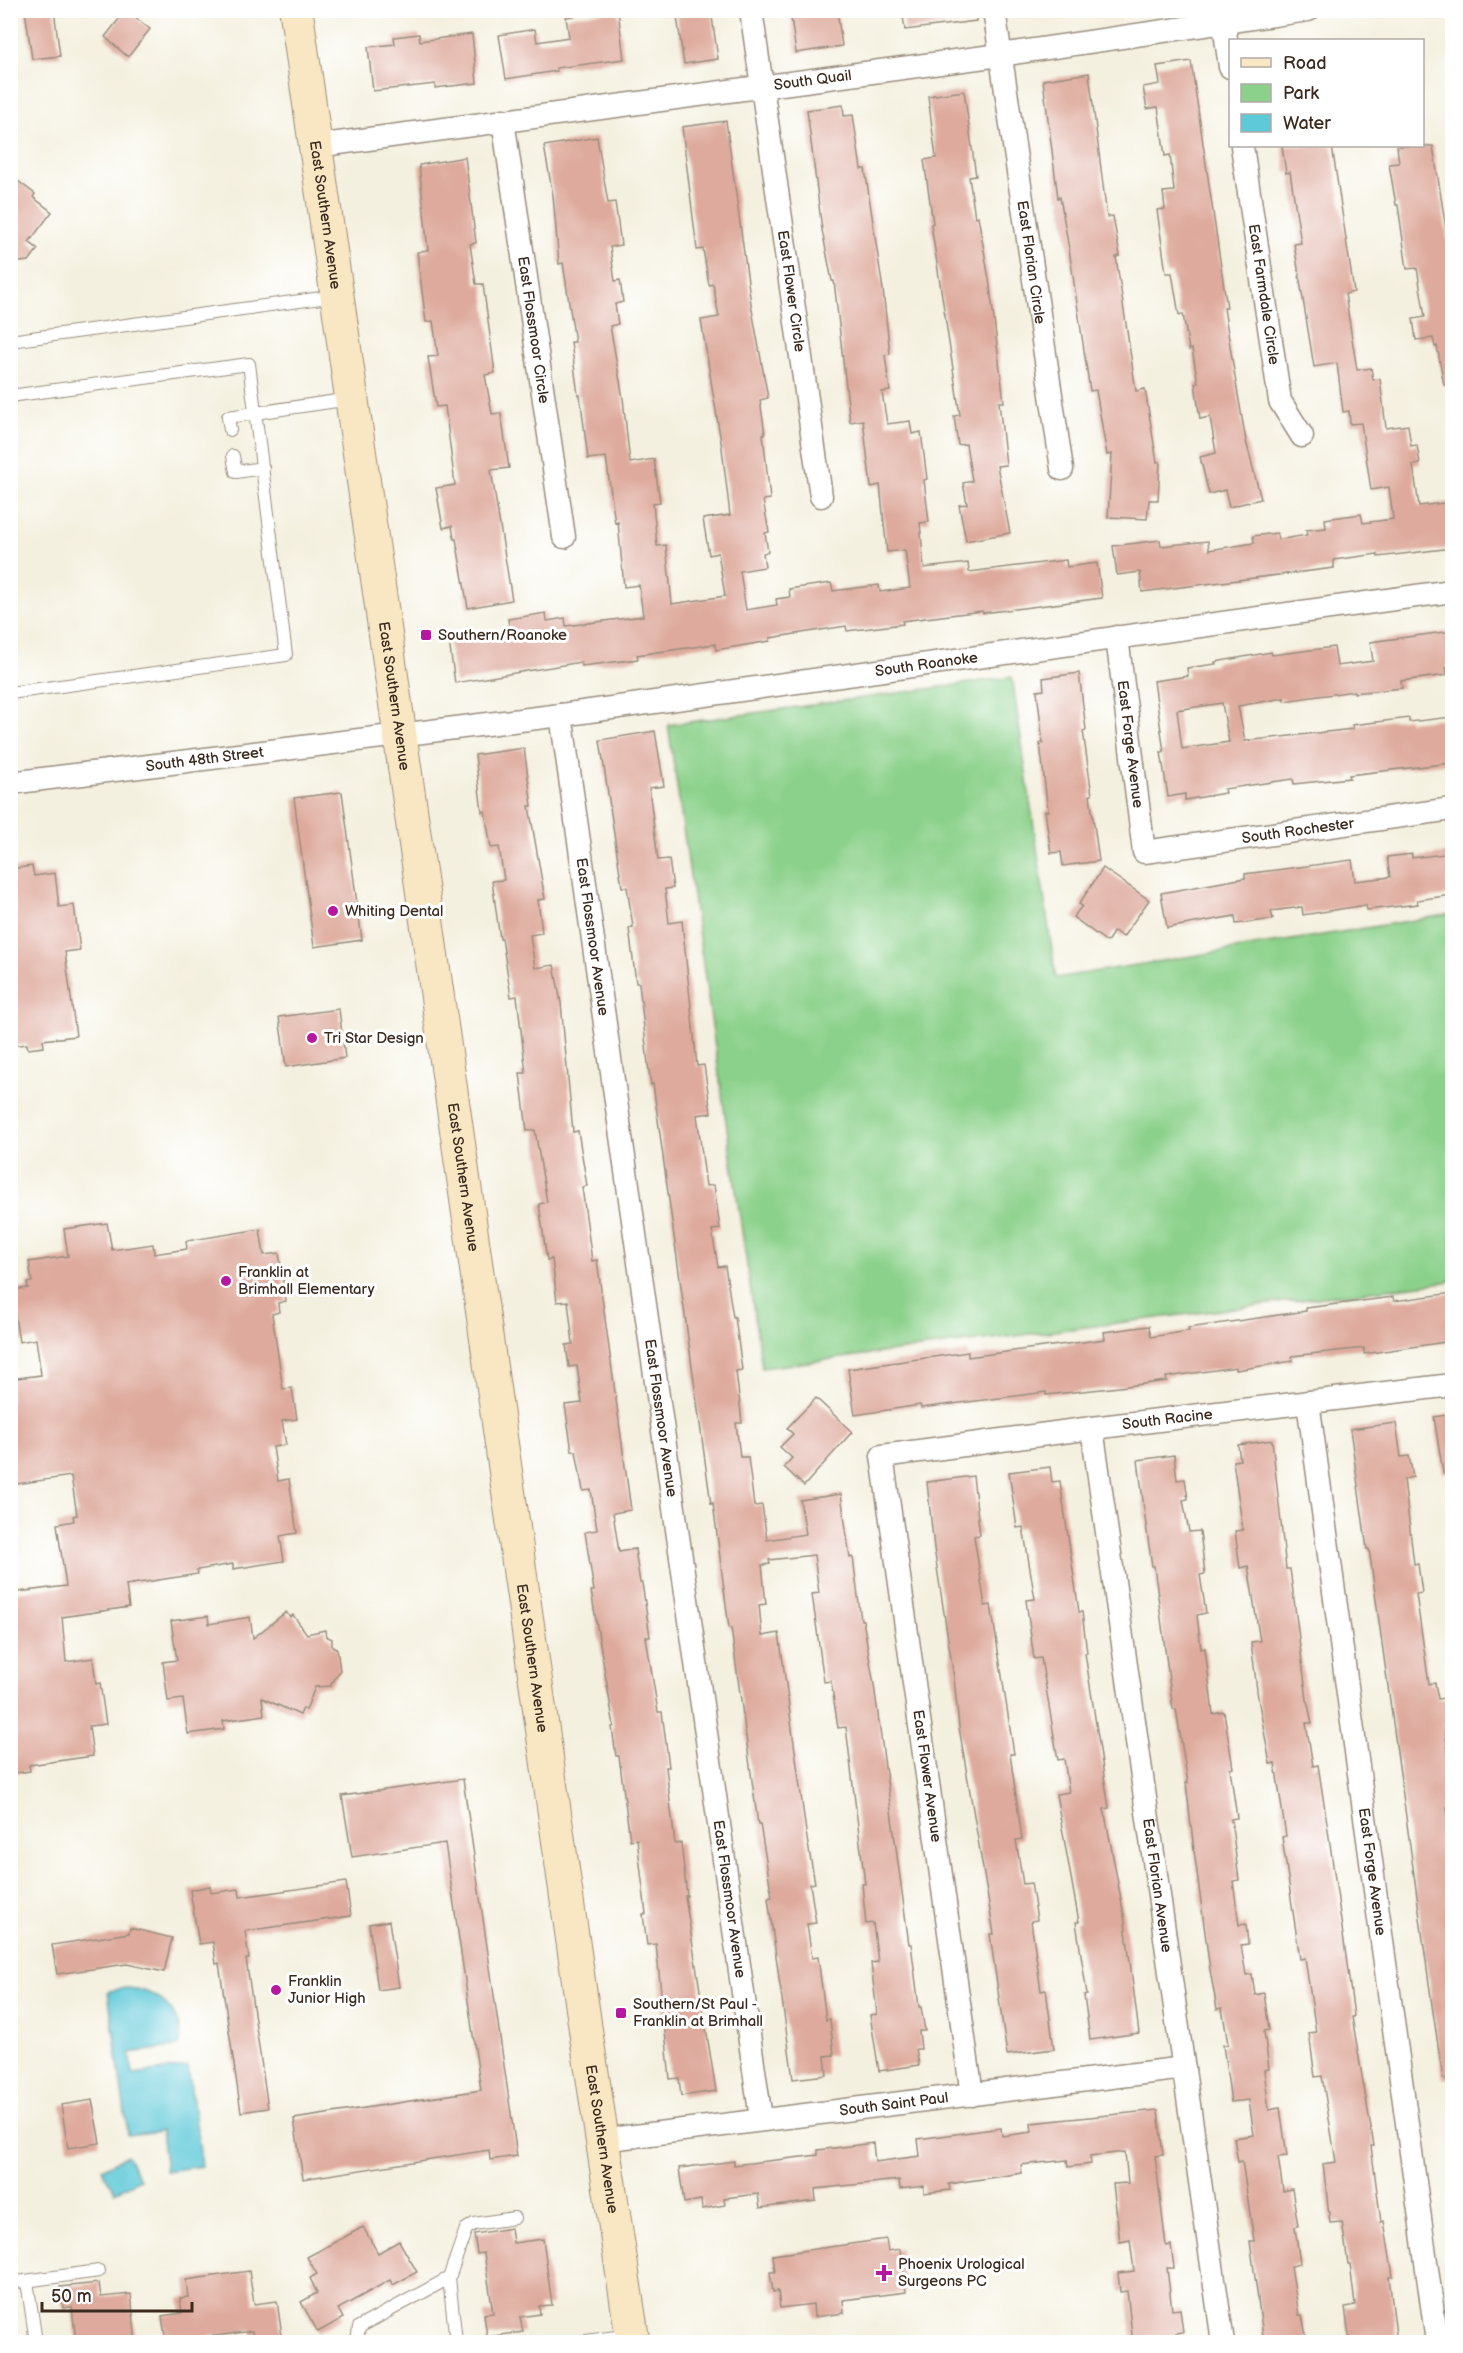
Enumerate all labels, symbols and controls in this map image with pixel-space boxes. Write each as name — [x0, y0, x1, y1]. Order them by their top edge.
legend — [1229, 39, 1424, 147]
text: Road — [1283, 53, 1327, 74]
street label: South Quail — [773, 65, 853, 95]
text: Park — [1283, 83, 1319, 104]
text: Water — [1283, 113, 1331, 134]
street label: East Southern Avenue — [305, 139, 345, 291]
street label: East Florian Circle — [1013, 199, 1050, 325]
street label: East Farmdale Circle — [1244, 223, 1284, 366]
street label: East Flower Circle — [773, 229, 810, 353]
street label: East Flossmoor Circle — [514, 255, 554, 405]
street label: East Southern Avenue — [374, 620, 414, 772]
place label: Southern/Roanoke — [438, 626, 567, 645]
marker: Southern/Roanoke — [419, 628, 433, 642]
street label: South Roanoke — [874, 648, 979, 681]
street label: East Forge Avenue — [1113, 679, 1148, 809]
street label: South 48th Street — [145, 742, 265, 776]
street label: South Rochester — [1241, 813, 1356, 848]
street label: East Flossmoor Avenue — [572, 856, 613, 1017]
place label: Whiting Dental — [345, 902, 443, 921]
marker: Whiting Dental — [326, 904, 340, 918]
place label: Tri Star Design — [324, 1029, 424, 1048]
marker: Tri Star Design — [305, 1031, 319, 1045]
street label: East Southern Avenue — [443, 1101, 483, 1253]
place label: Franklin at Brimhall Elementary — [238, 1263, 375, 1299]
marker: Franklin at Brimhall Elementary — [219, 1274, 233, 1288]
street label: East Flossmoor Avenue — [640, 1338, 682, 1498]
street label: South Racine — [1121, 1404, 1214, 1434]
street label: East Southern Avenue — [512, 1582, 552, 1734]
street label: East Flower Avenue — [908, 1708, 946, 1844]
street label: East Forge Avenue — [1354, 1807, 1391, 1937]
street label: East Florian Avenue — [1139, 1817, 1177, 1954]
street label: East Flossmoor Avenue — [709, 1819, 750, 1979]
place label: Franklin Junior High — [288, 1972, 366, 2008]
marker: Franklin Junior High — [269, 1983, 283, 1997]
place label: Southern/St Paul - Franklin at Brimhall — [633, 1995, 763, 2031]
marker: Southern/St Paul - Franklin at Brimhall — [614, 2006, 628, 2020]
street label: East Southern Avenue — [581, 2063, 623, 2215]
street label: South Saint Paul — [838, 2088, 949, 2120]
place label: Phoenix Urological Surgeons PC — [898, 2255, 1025, 2291]
marker: Phoenix Urological Surgeons PC — [875, 2264, 893, 2282]
scale bar — [42, 2275, 192, 2313]
text: 50 m — [51, 2286, 92, 2307]

